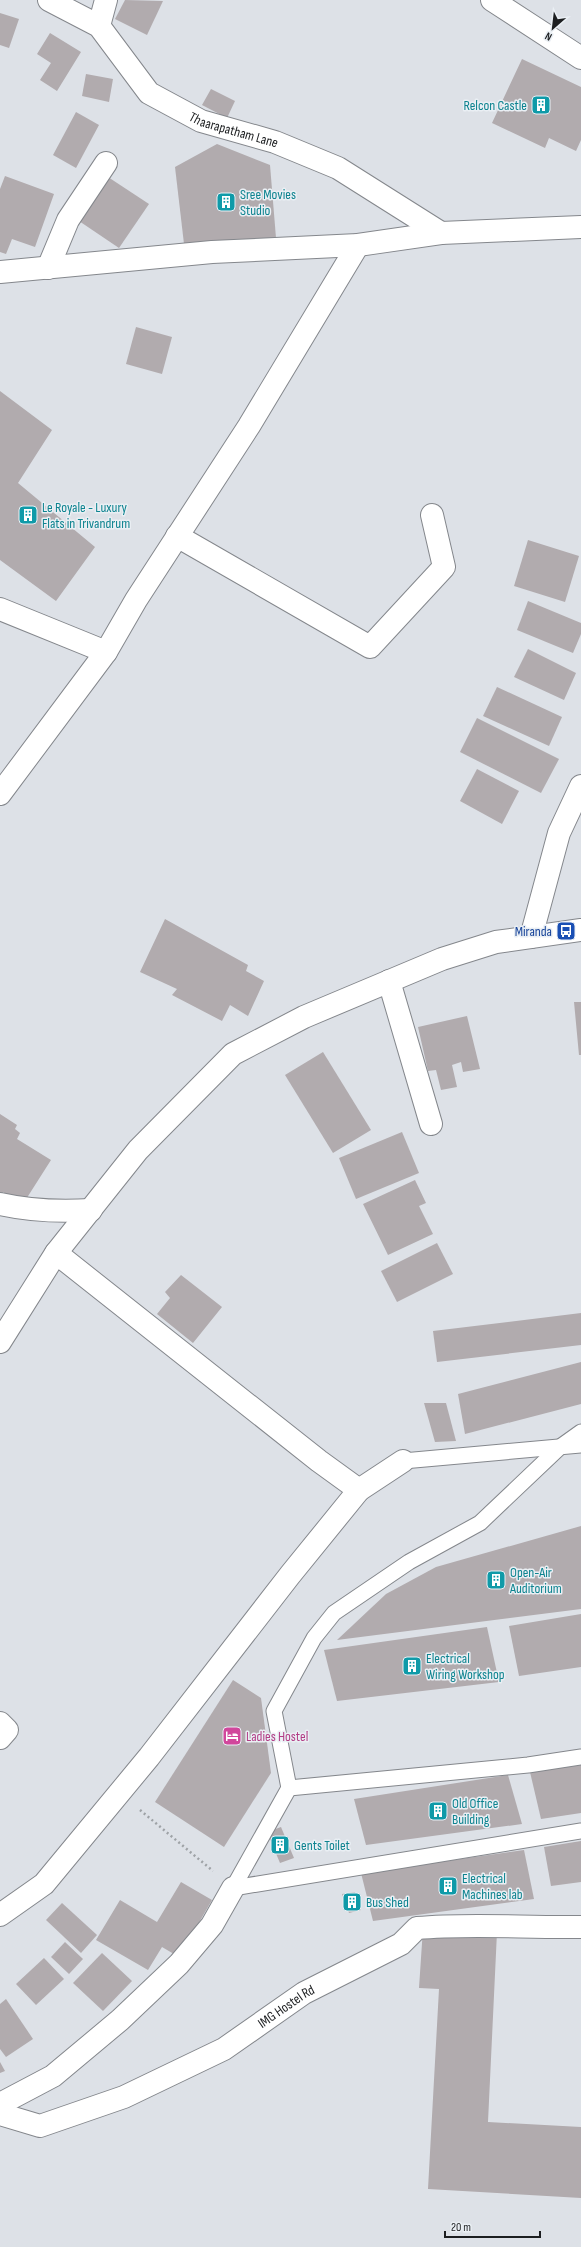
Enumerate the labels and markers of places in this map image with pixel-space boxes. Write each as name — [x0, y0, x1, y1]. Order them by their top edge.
building icon: Relcon Castle — [530, 94, 552, 116]
place label: Relcon Castle — [463, 97, 527, 114]
place label: Sree Movies Studio — [240, 186, 296, 219]
building icon: Sree Movies Studio — [215, 191, 237, 213]
place label: Le Royale - Luxury Flats in Trivandrum — [42, 499, 130, 532]
building icon: Le Royale - Luxury Flats in Trivandrum — [17, 504, 39, 526]
bus stop icon: Miranda — [555, 920, 577, 942]
place label: Miranda — [515, 923, 552, 940]
place label: Open-Air Auditorium — [509, 1564, 562, 1597]
building icon: Open-Air Auditorium — [485, 1569, 507, 1591]
place label: Electrical Wiring Workshop — [426, 1650, 505, 1683]
building icon: Electrical Wiring Workshop — [401, 1655, 423, 1677]
hotel icon: Ladies Hostel — [221, 1725, 243, 1747]
place label: Ladies Hostel — [246, 1728, 308, 1745]
place label: Old Office Building — [452, 1795, 498, 1828]
building icon: Old Office Building — [427, 1800, 449, 1822]
building icon: Gents Toilet — [269, 1834, 291, 1856]
place label: Gents Toilet — [294, 1837, 350, 1854]
place label: Electrical Machines lab — [462, 1870, 523, 1903]
building icon: Electrical Machines lab — [437, 1875, 459, 1897]
building icon: Bus Shed — [341, 1891, 363, 1913]
place label: Bus Shed — [366, 1894, 409, 1911]

